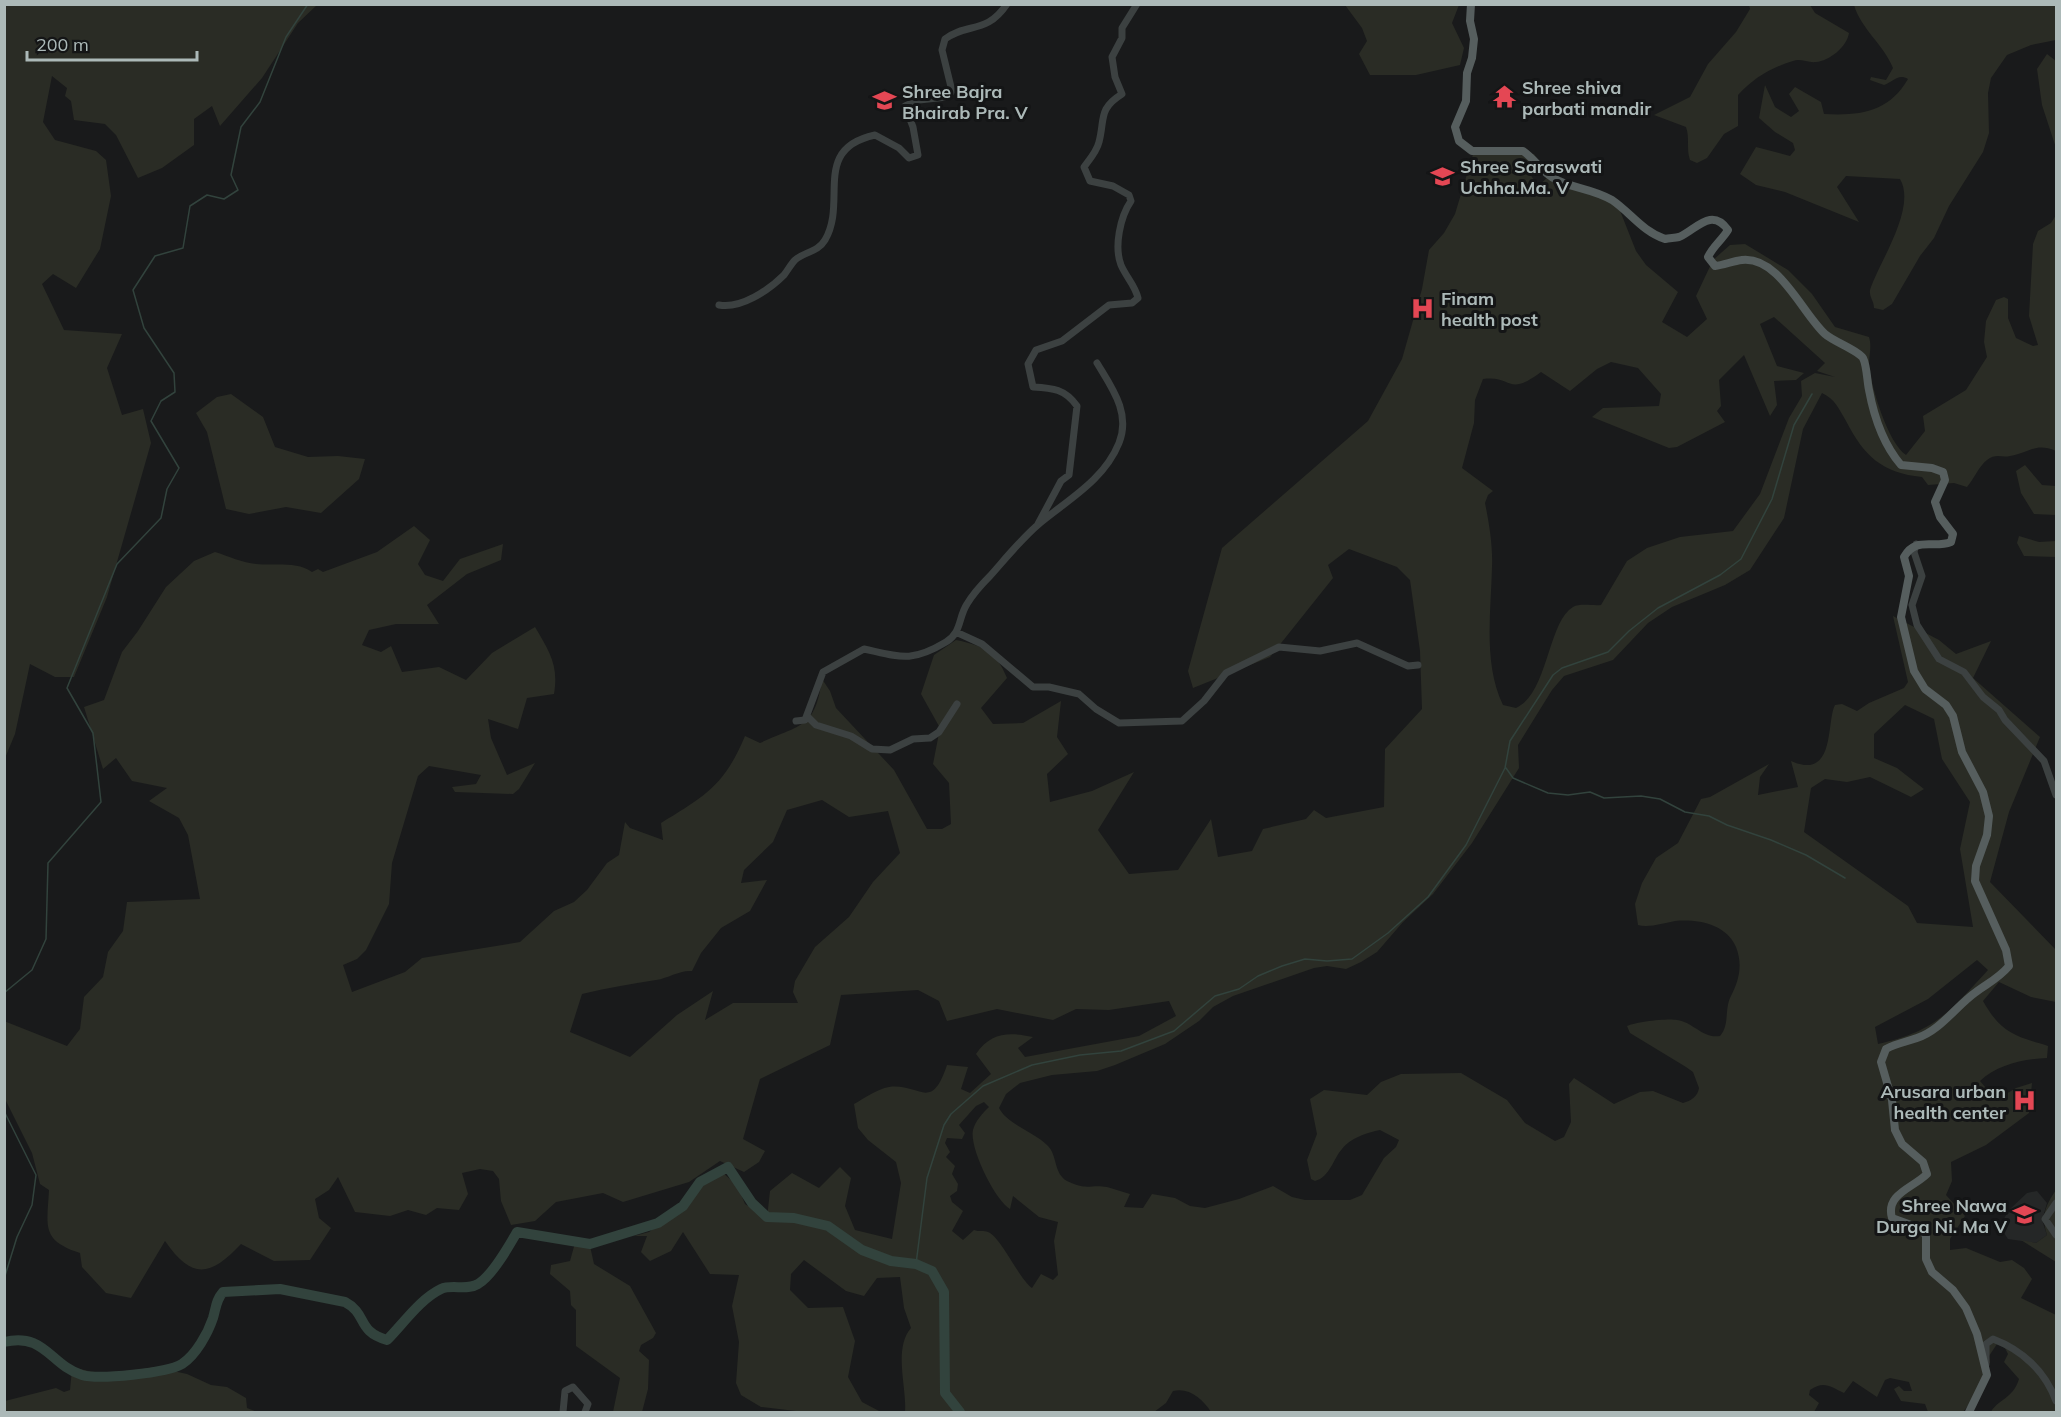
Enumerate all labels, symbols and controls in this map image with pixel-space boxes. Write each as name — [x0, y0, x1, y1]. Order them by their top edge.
scale bar — [27, 24, 196, 62]
text: 200 m — [36, 33, 89, 56]
place label: Shree shiva parbati mandir — [1522, 76, 1652, 120]
place label: Shree Bajra Bhairab Pra. V — [902, 80, 1029, 124]
temple icon: Shree shiva parbati mandir — [1491, 84, 1517, 110]
school or university icon: Shree Bajra Bhairab Pra. V — [871, 88, 897, 114]
place label: Shree Saraswati Uchha.Ma. V — [1460, 155, 1602, 199]
school or university icon: Shree Saraswati Uchha.Ma. V — [1429, 163, 1455, 189]
place label: Finam health post — [1441, 287, 1538, 331]
hospital icon: Finam health post — [1410, 295, 1436, 321]
place label: Arusara urban health center — [1880, 1080, 2007, 1124]
hospital icon: Arusara urban health center — [2011, 1088, 2037, 1114]
place label: Shree Nawa Durga Ni. Ma V — [1876, 1194, 2008, 1238]
school or university icon: Shree Nawa Durga Ni. Ma V — [2012, 1202, 2038, 1228]

